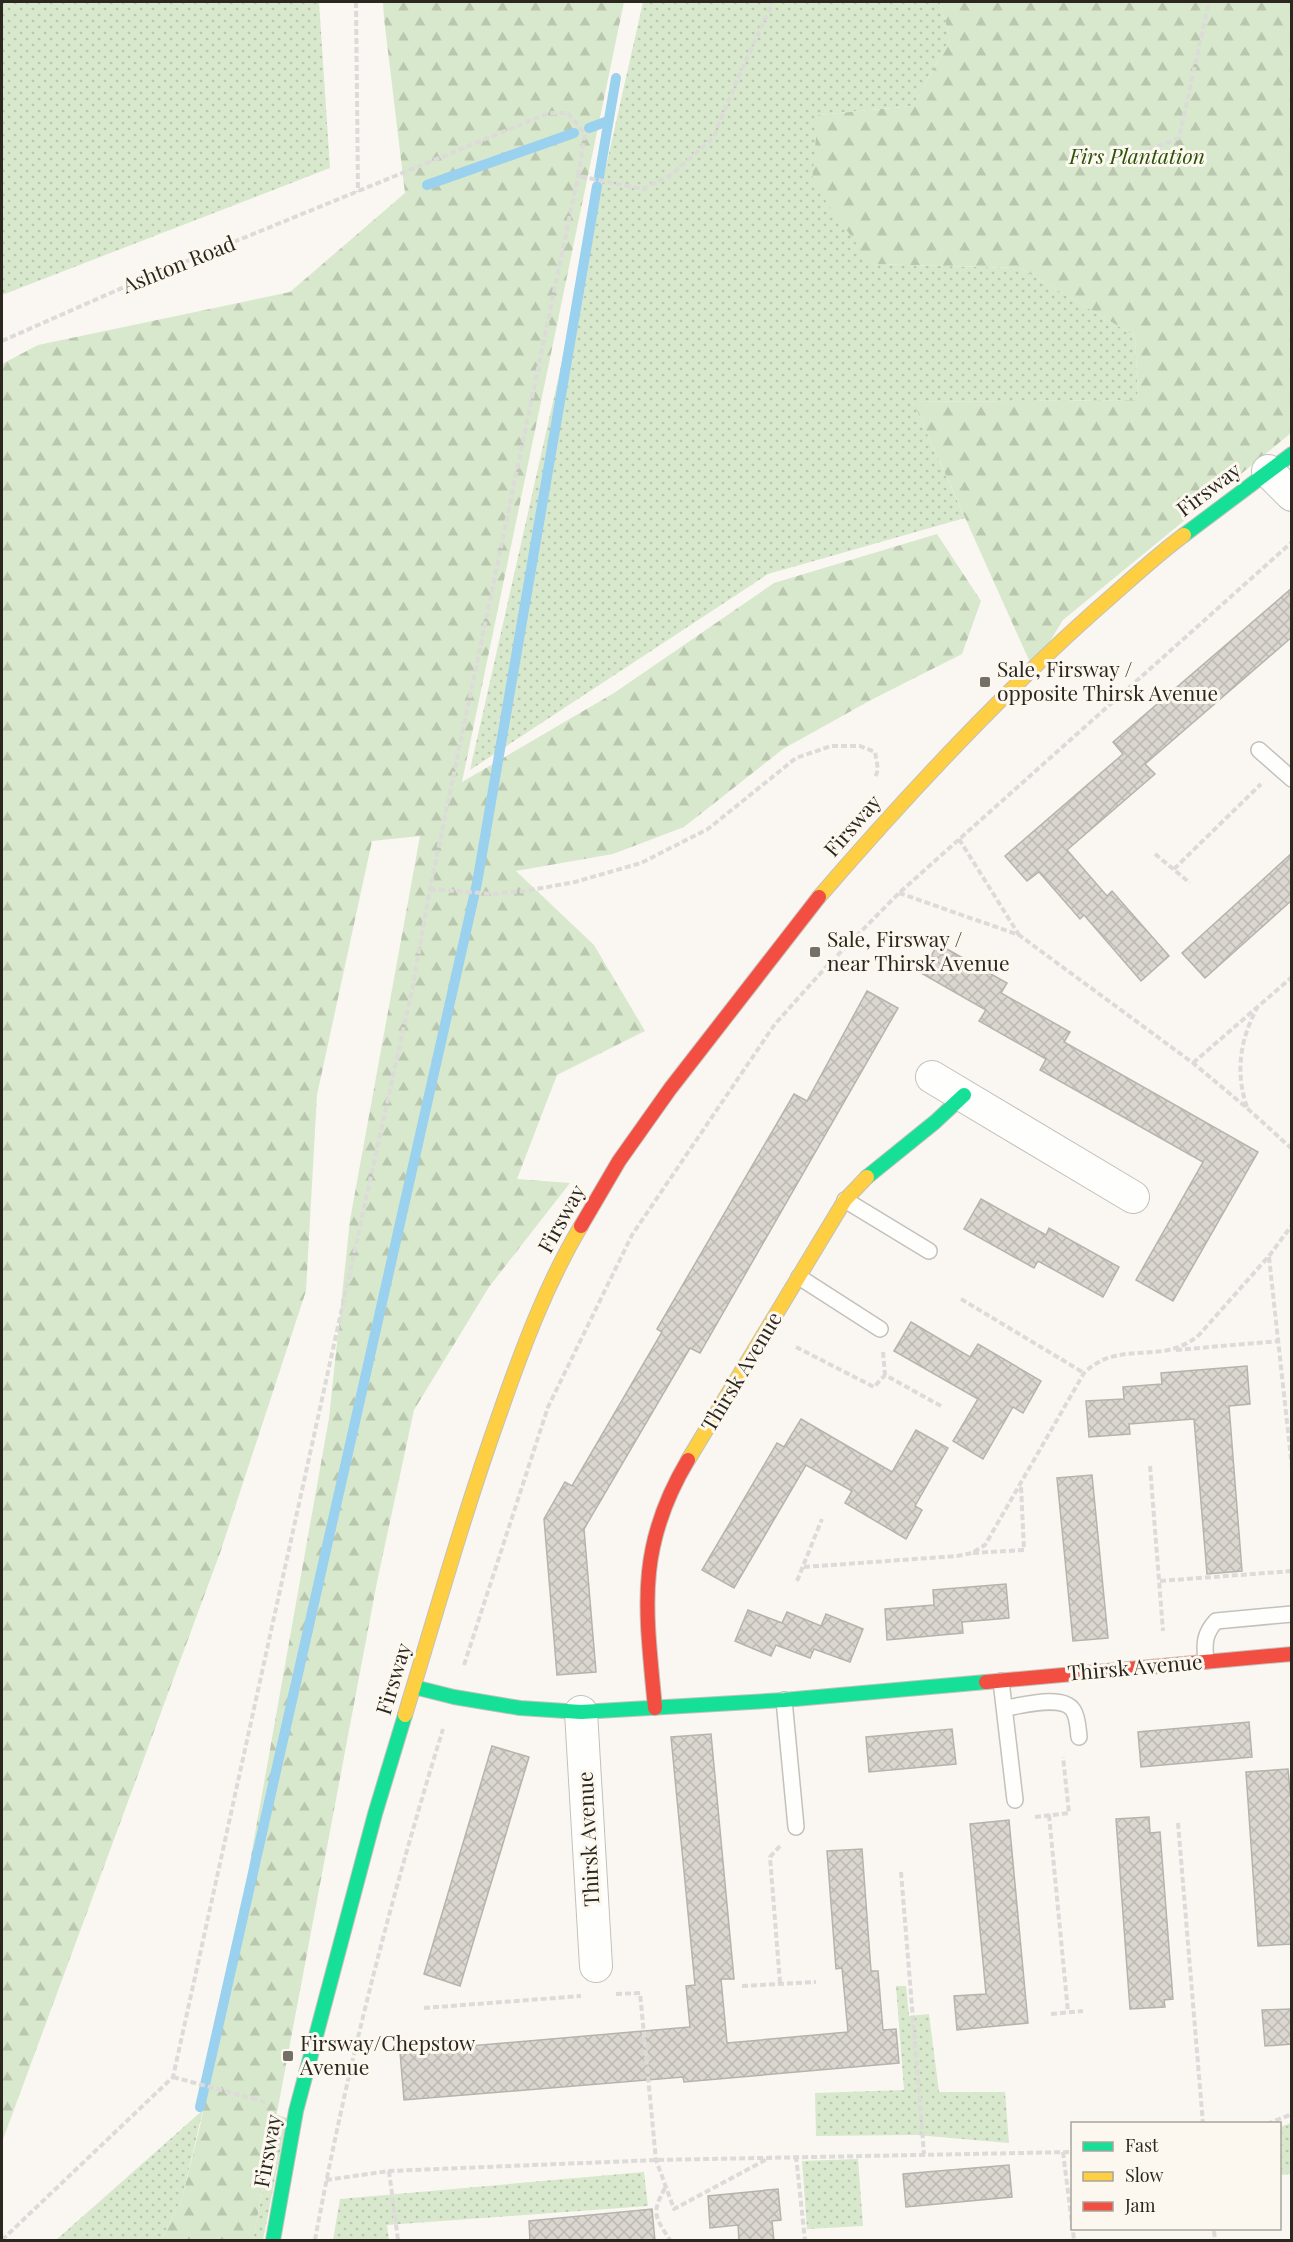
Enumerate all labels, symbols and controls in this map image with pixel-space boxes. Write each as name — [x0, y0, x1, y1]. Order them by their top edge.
park label: Firs Plantation — [1068, 141, 1205, 169]
street label: Ashton Road — [117, 228, 239, 299]
street label: Firsway — [1170, 455, 1246, 522]
place label: Sale, Firsway / opposite Thirsk Avenue — [997, 654, 1218, 706]
marker: Sale, Firsway / opposite Thirsk Avenue — [978, 675, 992, 689]
street label: Firsway — [817, 787, 887, 862]
place label: Sale, Firsway / near Thirsk Avenue — [827, 924, 1010, 976]
marker: Sale, Firsway / near Thirsk Avenue — [808, 945, 822, 959]
street label: Firsway — [530, 1179, 591, 1257]
street label: Thirsk Avenue — [693, 1306, 787, 1436]
street label: Firsway — [368, 1639, 416, 1718]
street label: Thirsk Avenue — [1066, 1646, 1203, 1686]
street label: Thirsk Avenue — [569, 1771, 605, 1907]
place label: Firsway/Chepstow Avenue — [299, 2028, 476, 2080]
marker: Firsway/Chepstow Avenue — [281, 2049, 295, 2063]
street label: Firsway — [246, 2111, 286, 2189]
legend — [1071, 2122, 1281, 2230]
text: Fast — [1125, 2133, 1159, 2157]
text: Slow — [1125, 2163, 1163, 2187]
text: Jam — [1124, 2193, 1155, 2217]

